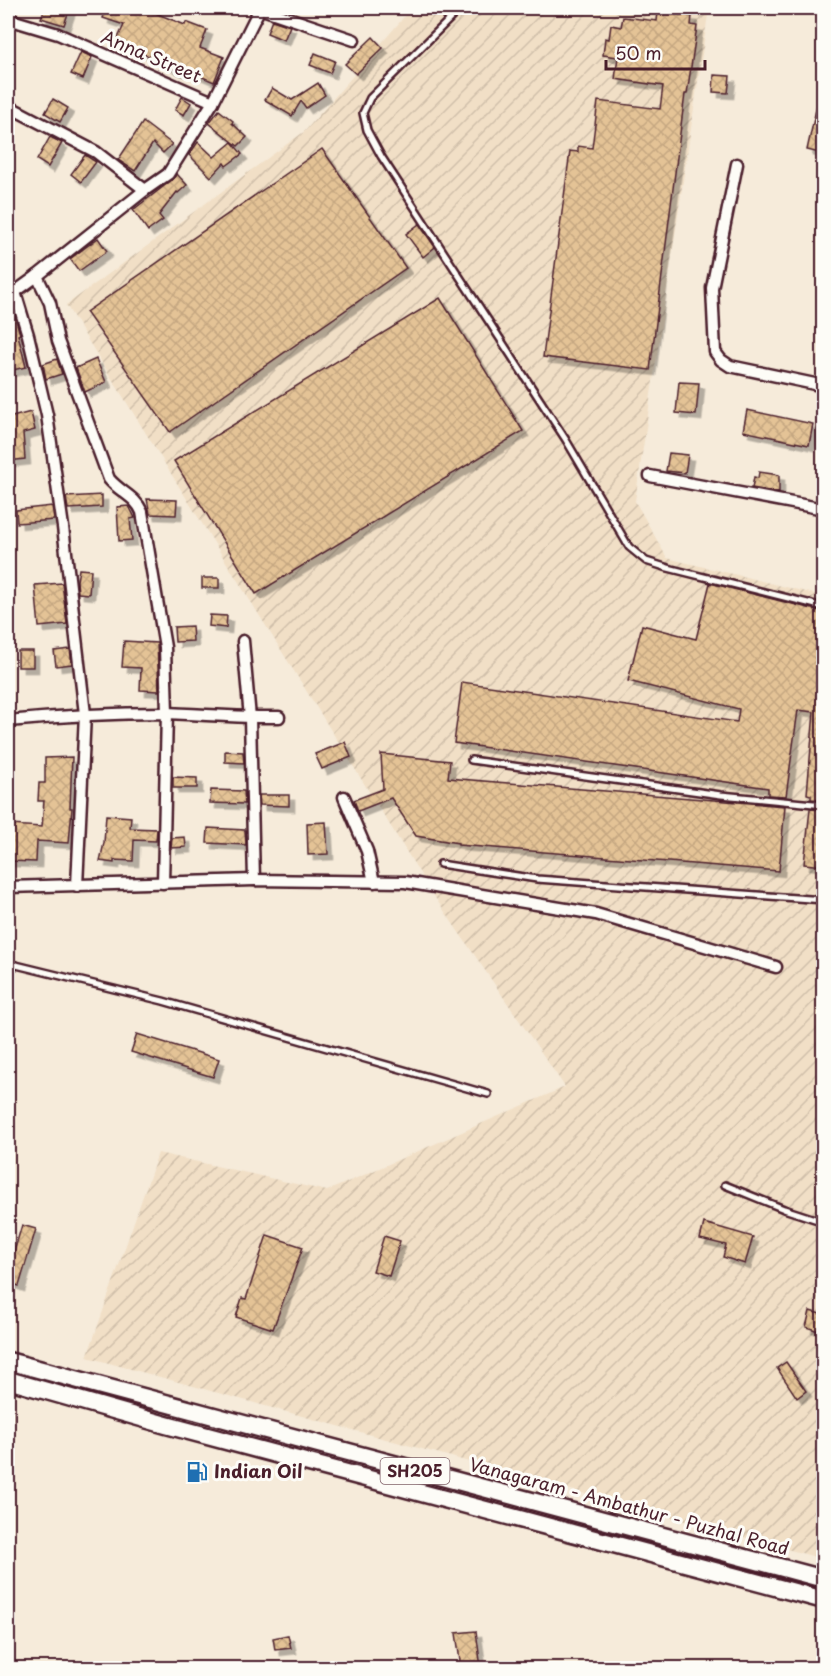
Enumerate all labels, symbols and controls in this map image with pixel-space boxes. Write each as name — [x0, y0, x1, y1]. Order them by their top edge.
street label: Anna Street — [97, 22, 206, 89]
scale bar — [606, 33, 705, 71]
text: 50 m — [615, 39, 662, 66]
street label: Vanagaram - Ambathur - Puzhal Road — [466, 1450, 792, 1561]
place label: Indian Oil — [214, 1457, 302, 1484]
road number: SH205 — [380, 1458, 450, 1484]
fuel station icon: Indian Oil — [185, 1460, 209, 1484]

